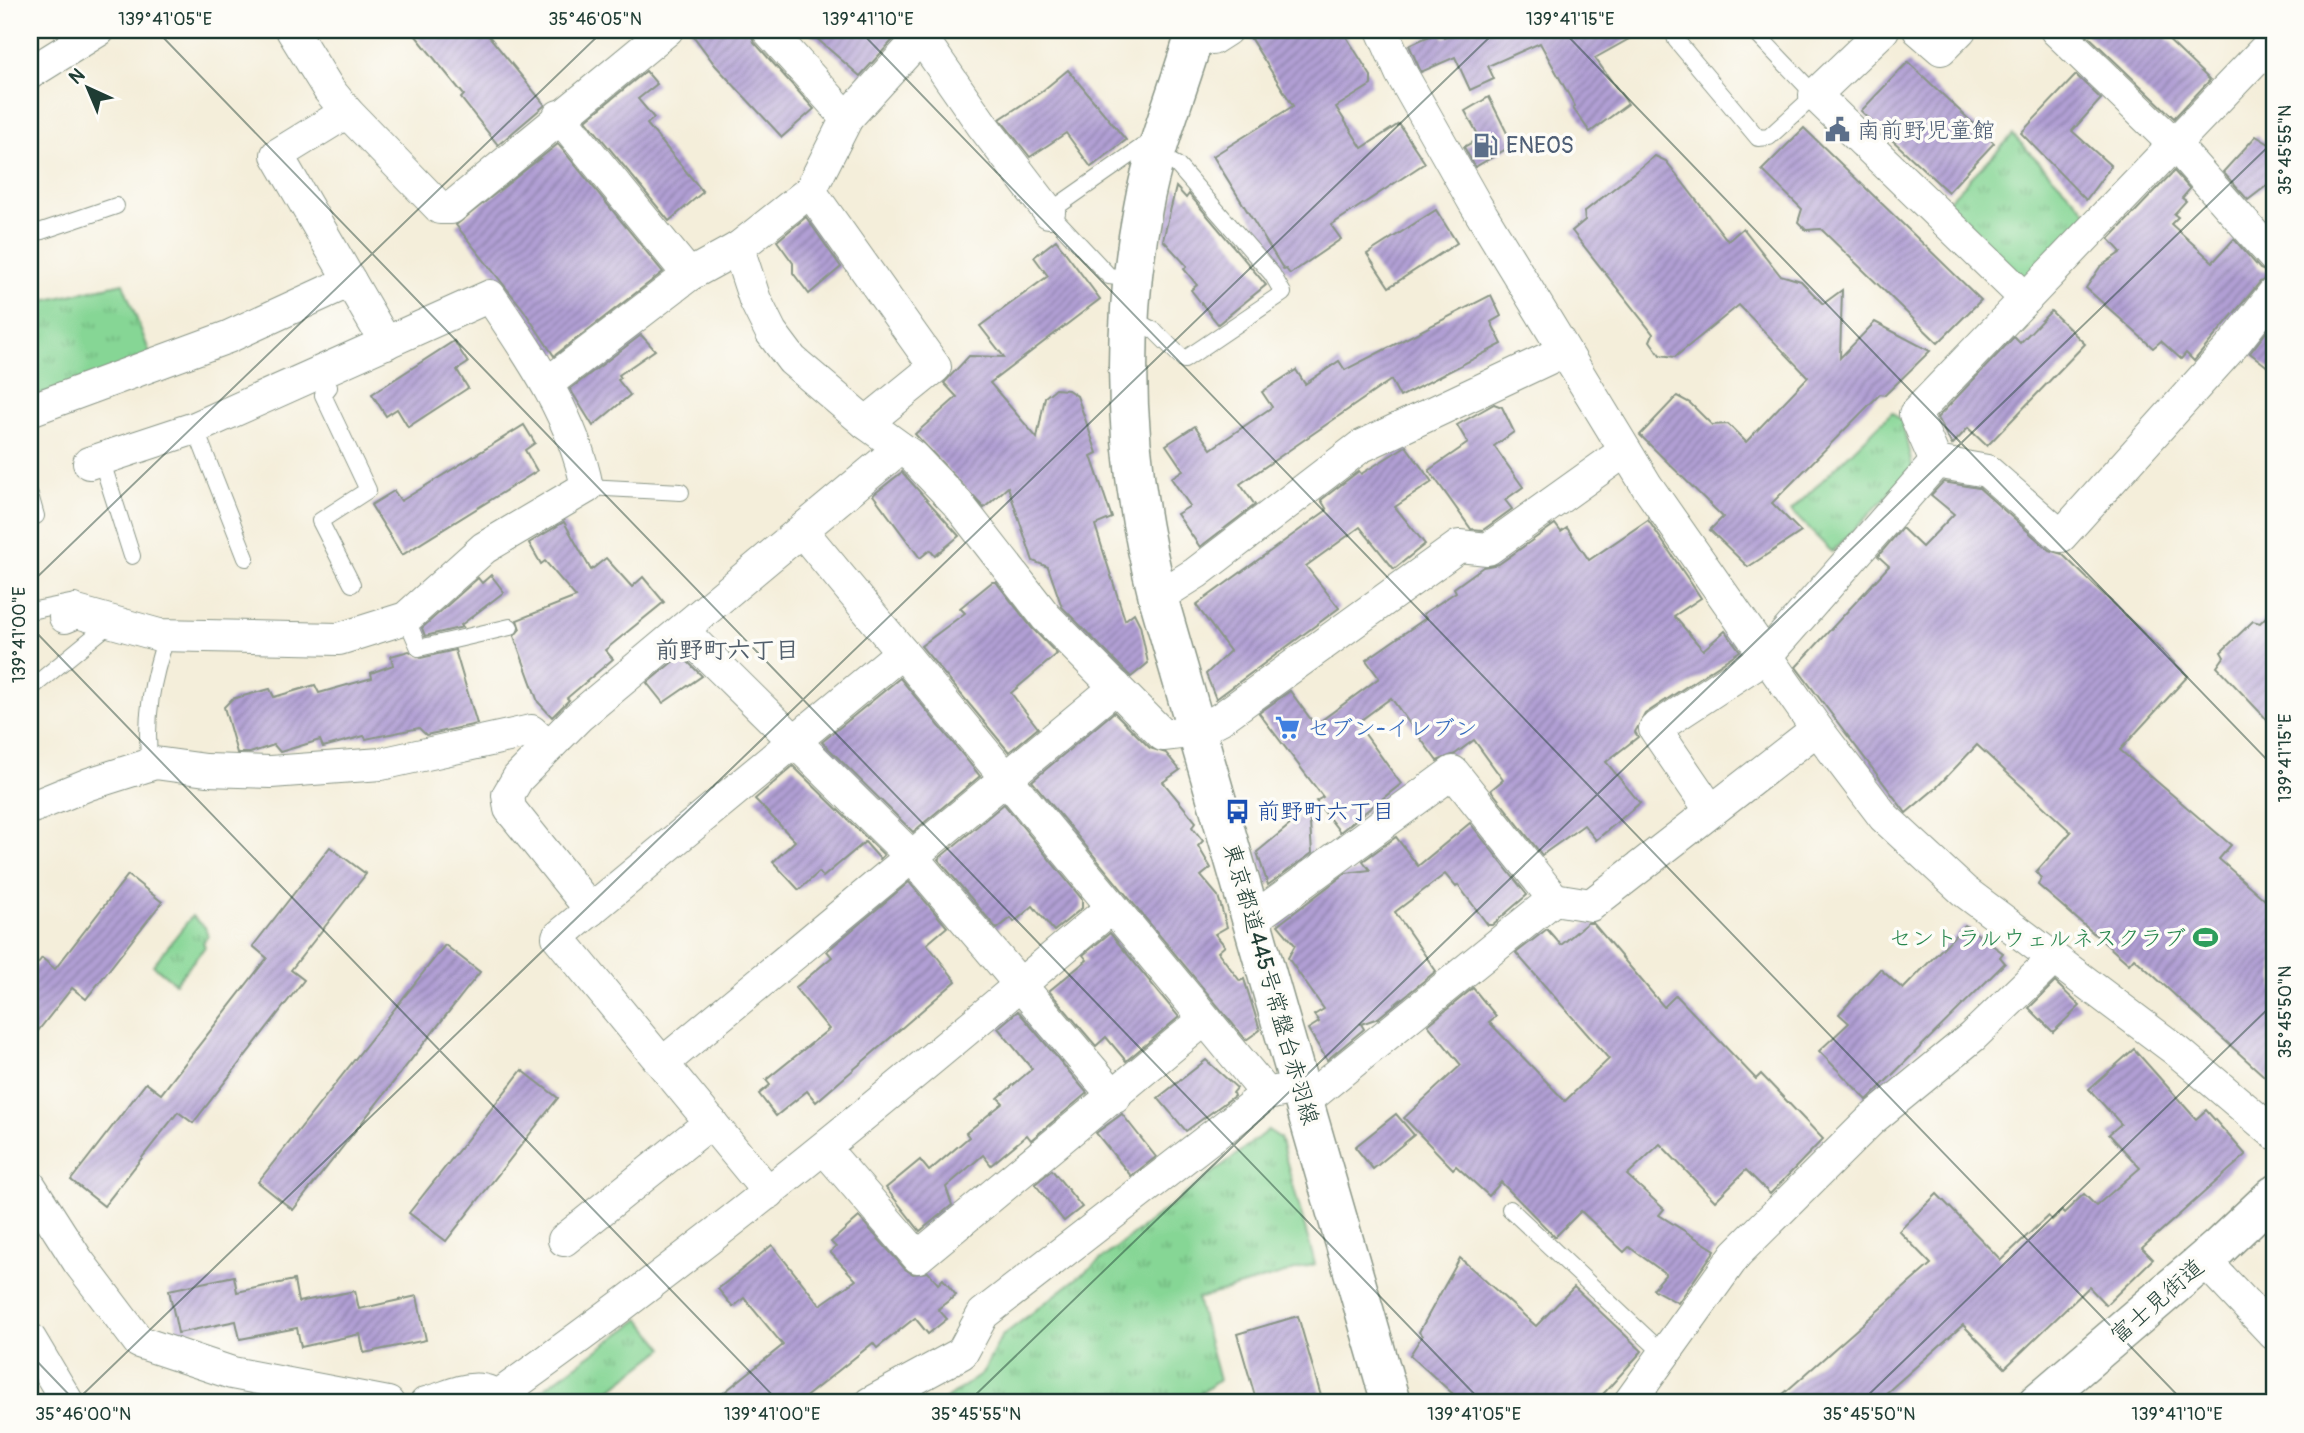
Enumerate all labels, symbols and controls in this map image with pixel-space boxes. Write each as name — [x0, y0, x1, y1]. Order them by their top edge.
text: 139°41'05"E — [118, 8, 212, 31]
text: 35°46'05"N — [548, 8, 642, 31]
text: 139°41'10"E — [822, 8, 914, 31]
text: 139°41'15"E — [1526, 8, 1614, 31]
north arrow — [52, 52, 122, 122]
text: N — [64, 63, 90, 90]
text: 35°45'55"N — [2274, 105, 2297, 195]
public building icon: 南前野児童館 — [1823, 116, 1851, 144]
place label: 南前野児童館 — [1857, 116, 1995, 145]
fuel station icon: ENEOS — [1472, 131, 1500, 159]
place label: ENEOS — [1506, 131, 1574, 160]
text: 139°41'00"E — [8, 587, 31, 683]
district label: 前野町六丁目 — [655, 636, 799, 665]
supermarket icon: セブン-イレブン — [1273, 714, 1301, 742]
place label: セブン-イレブン — [1307, 714, 1478, 743]
text: 139°41'15"E — [2274, 714, 2297, 802]
bus stop icon: 前野町六丁目 — [1223, 797, 1251, 825]
place label: 前野町六丁目 — [1257, 797, 1395, 826]
street label: 東京都道445号常盤台赤羽線 — [1217, 840, 1325, 1128]
place label: セントラルウェルネスクラブ — [1888, 924, 2186, 953]
sports icon: セントラルウェルネスクラブ — [2192, 924, 2220, 952]
text: 35°45'50"N — [2274, 966, 2297, 1058]
street label: 富士見街道 — [2104, 1252, 2210, 1350]
text: 35°46'00"N — [35, 1403, 131, 1426]
text: 139°41'00"E — [724, 1403, 820, 1426]
text: 35°45'55"N — [931, 1403, 1021, 1426]
text: 139°41'05"E — [1427, 1403, 1521, 1426]
text: 35°45'50"N — [1823, 1403, 1915, 1426]
text: 139°41'10"E — [2131, 1403, 2223, 1426]

